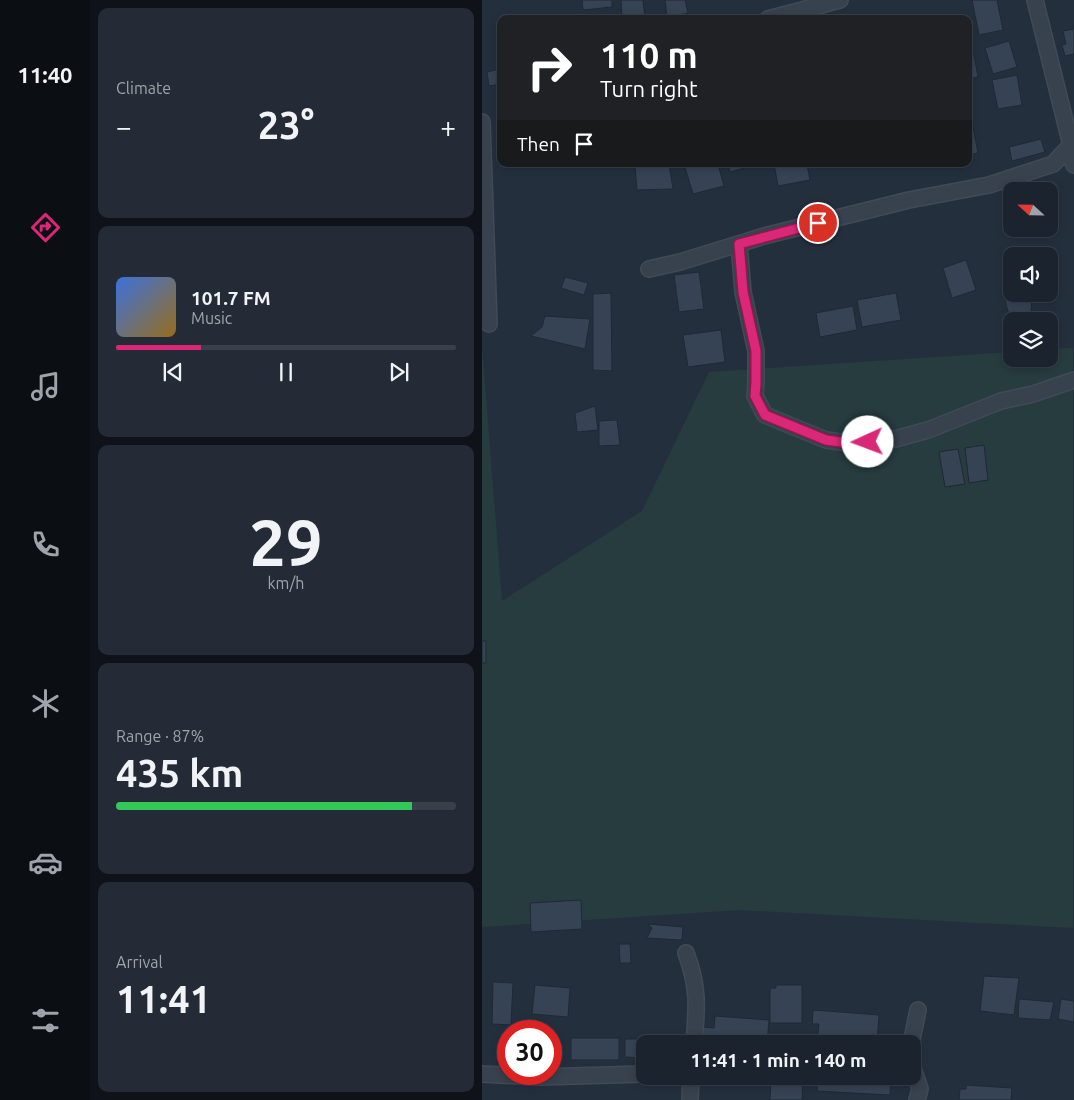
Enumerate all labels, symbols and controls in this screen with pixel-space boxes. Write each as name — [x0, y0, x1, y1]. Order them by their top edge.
icon: right — [517, 35, 582, 100]
text: 110 m — [600, 35, 698, 75]
text: 11:40 — [17, 62, 73, 87]
text: Turn right — [600, 76, 698, 101]
text: Climate — [116, 79, 171, 97]
text: 23° — [258, 104, 314, 146]
text: − — [116, 111, 132, 142]
text: + — [440, 111, 456, 142]
icon: arrive — [570, 130, 598, 158]
text: Then — [517, 133, 560, 155]
north arrow — [1003, 182, 1058, 238]
map controls — [1003, 182, 1058, 367]
pin — [797, 202, 839, 244]
icon: arrive — [804, 209, 832, 237]
icon: directions — [28, 210, 63, 245]
button: sound — [1003, 247, 1058, 302]
text: 101.7 FM — [191, 287, 271, 309]
text: Music — [191, 309, 232, 327]
button: layers — [1003, 312, 1058, 367]
icon: previous — [159, 358, 187, 386]
icon: pause — [272, 358, 300, 386]
icon: next — [385, 358, 413, 386]
icon: music — [28, 369, 63, 404]
position arrow — [841, 415, 893, 467]
text: 29 — [249, 505, 323, 578]
icon: phone — [28, 527, 63, 562]
text: km/h — [268, 574, 304, 592]
icon: climate — [28, 686, 63, 721]
text: Range · 87% — [116, 727, 204, 745]
text: 435 km — [116, 752, 243, 794]
icon: car — [28, 845, 63, 880]
text: Arrival — [116, 953, 163, 971]
text: 11:41 — [116, 978, 211, 1020]
icon: filters — [28, 1003, 63, 1038]
speed limit sign: 30 — [497, 1020, 562, 1085]
text: 11:41 · 1 min · 140 m — [691, 1049, 866, 1071]

